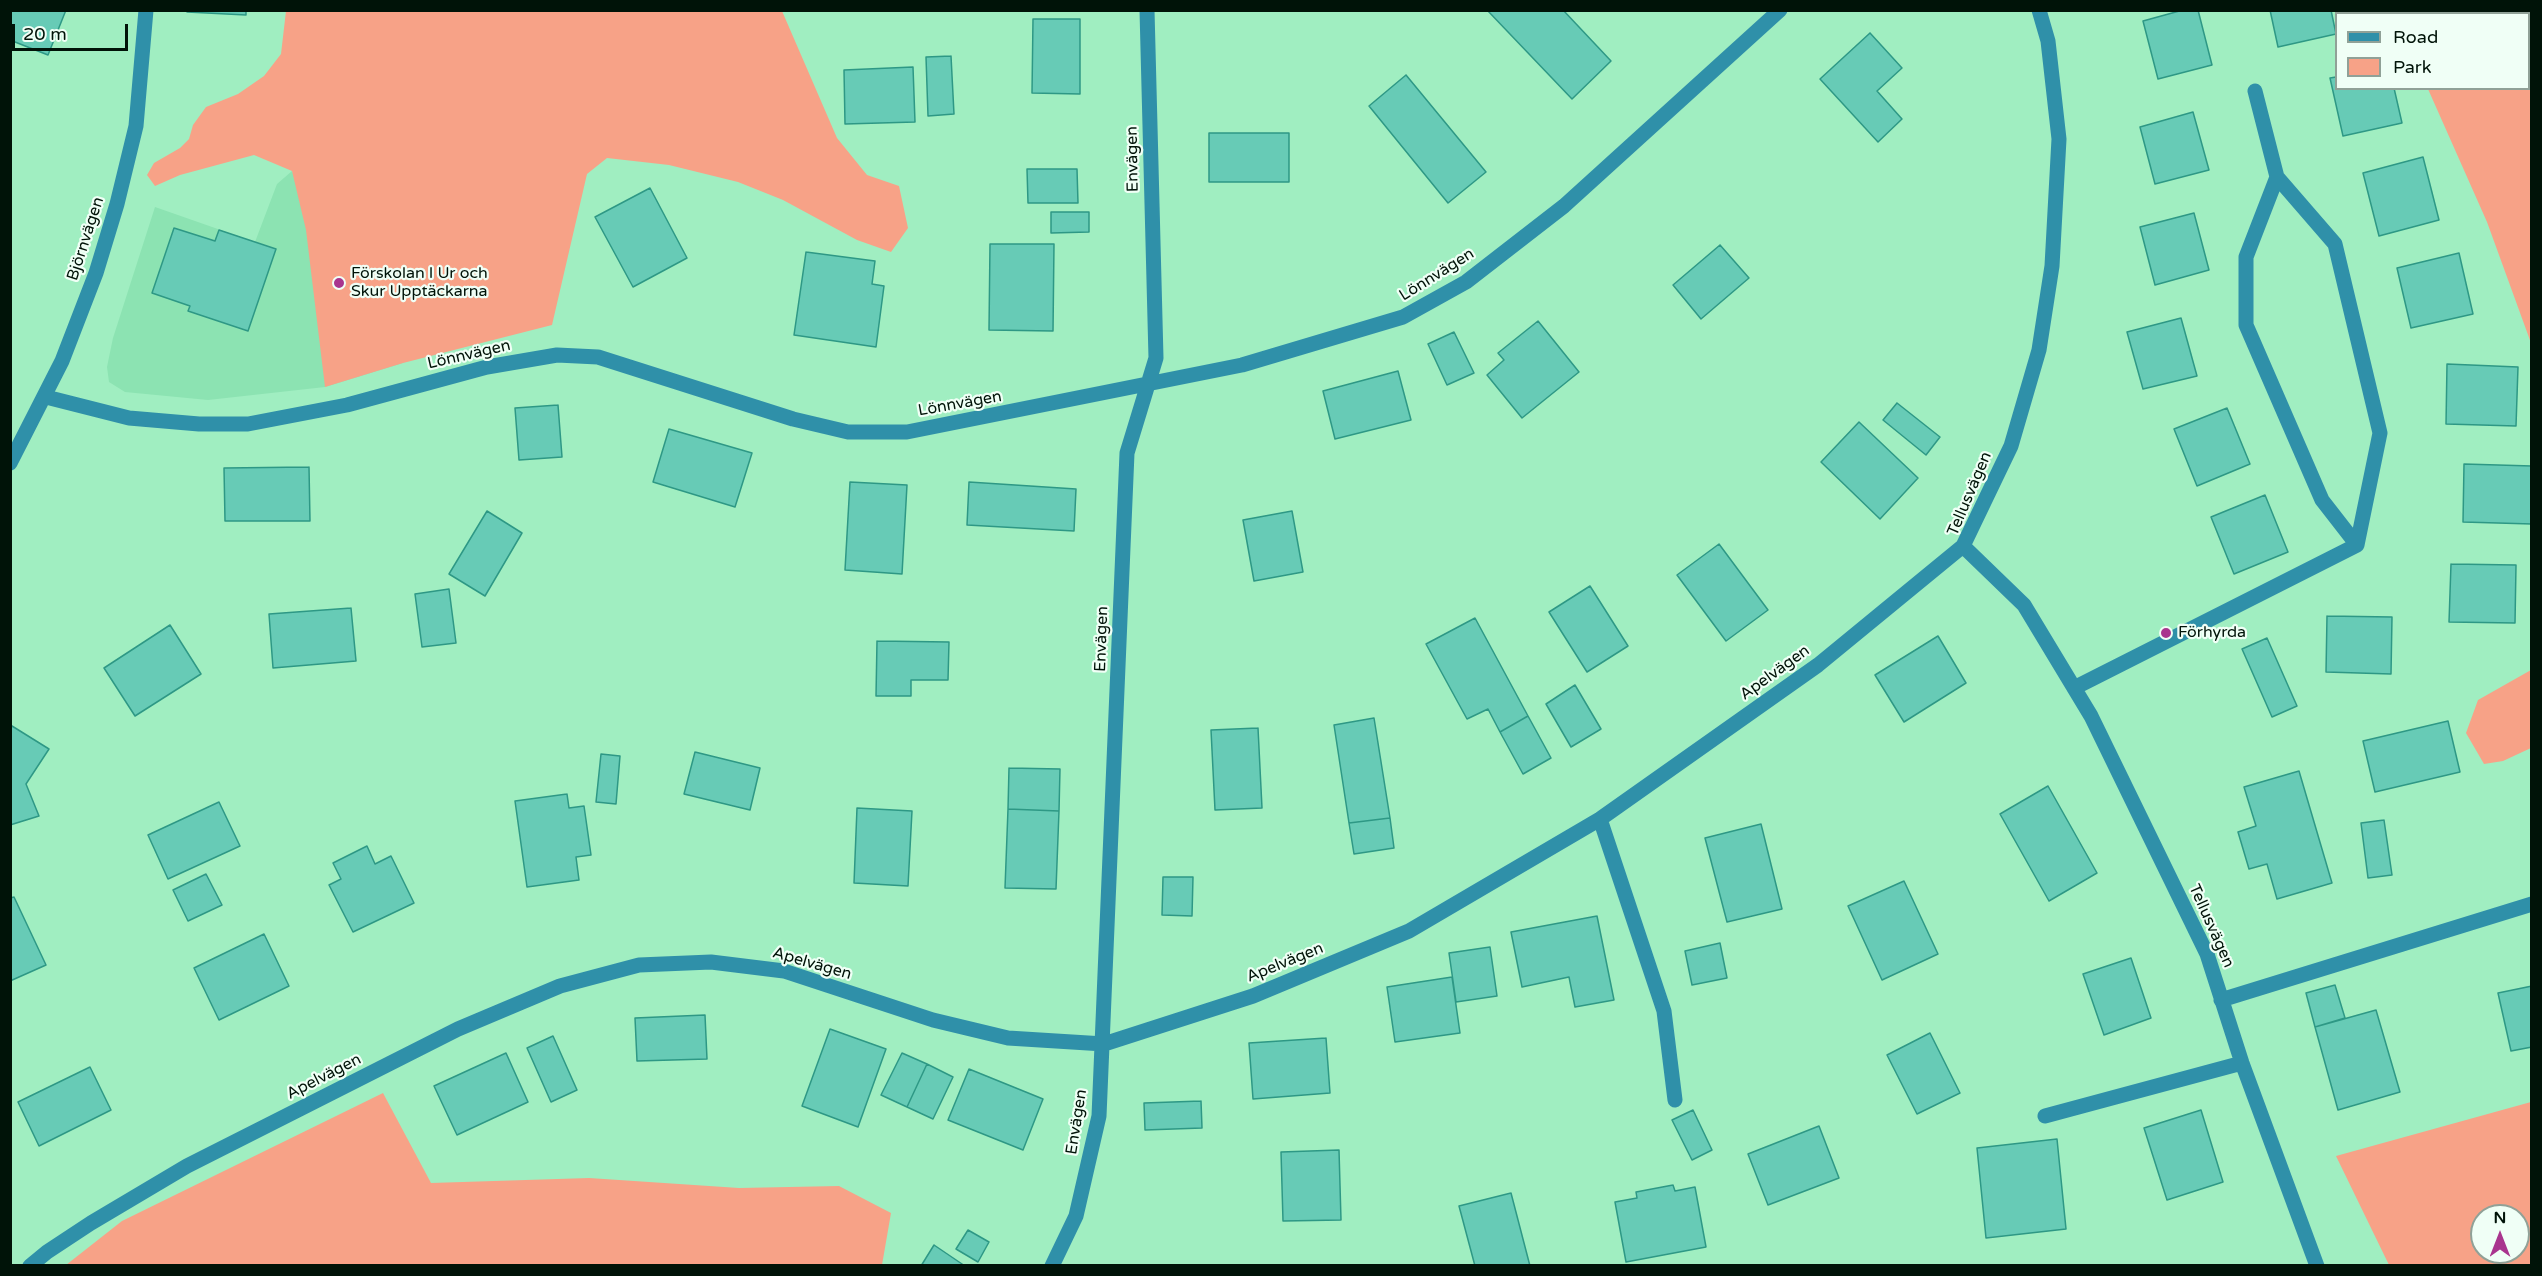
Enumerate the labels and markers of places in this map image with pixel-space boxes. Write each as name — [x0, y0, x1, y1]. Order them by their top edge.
place label: Förskolan I Ur och Skur Upptäckarna — [351, 264, 488, 302]
marker: Förskolan I Ur och Skur Upptäckarna — [332, 276, 346, 290]
place label: Förhyrda — [2178, 623, 2246, 643]
marker: Förhyrda — [2159, 626, 2173, 640]

